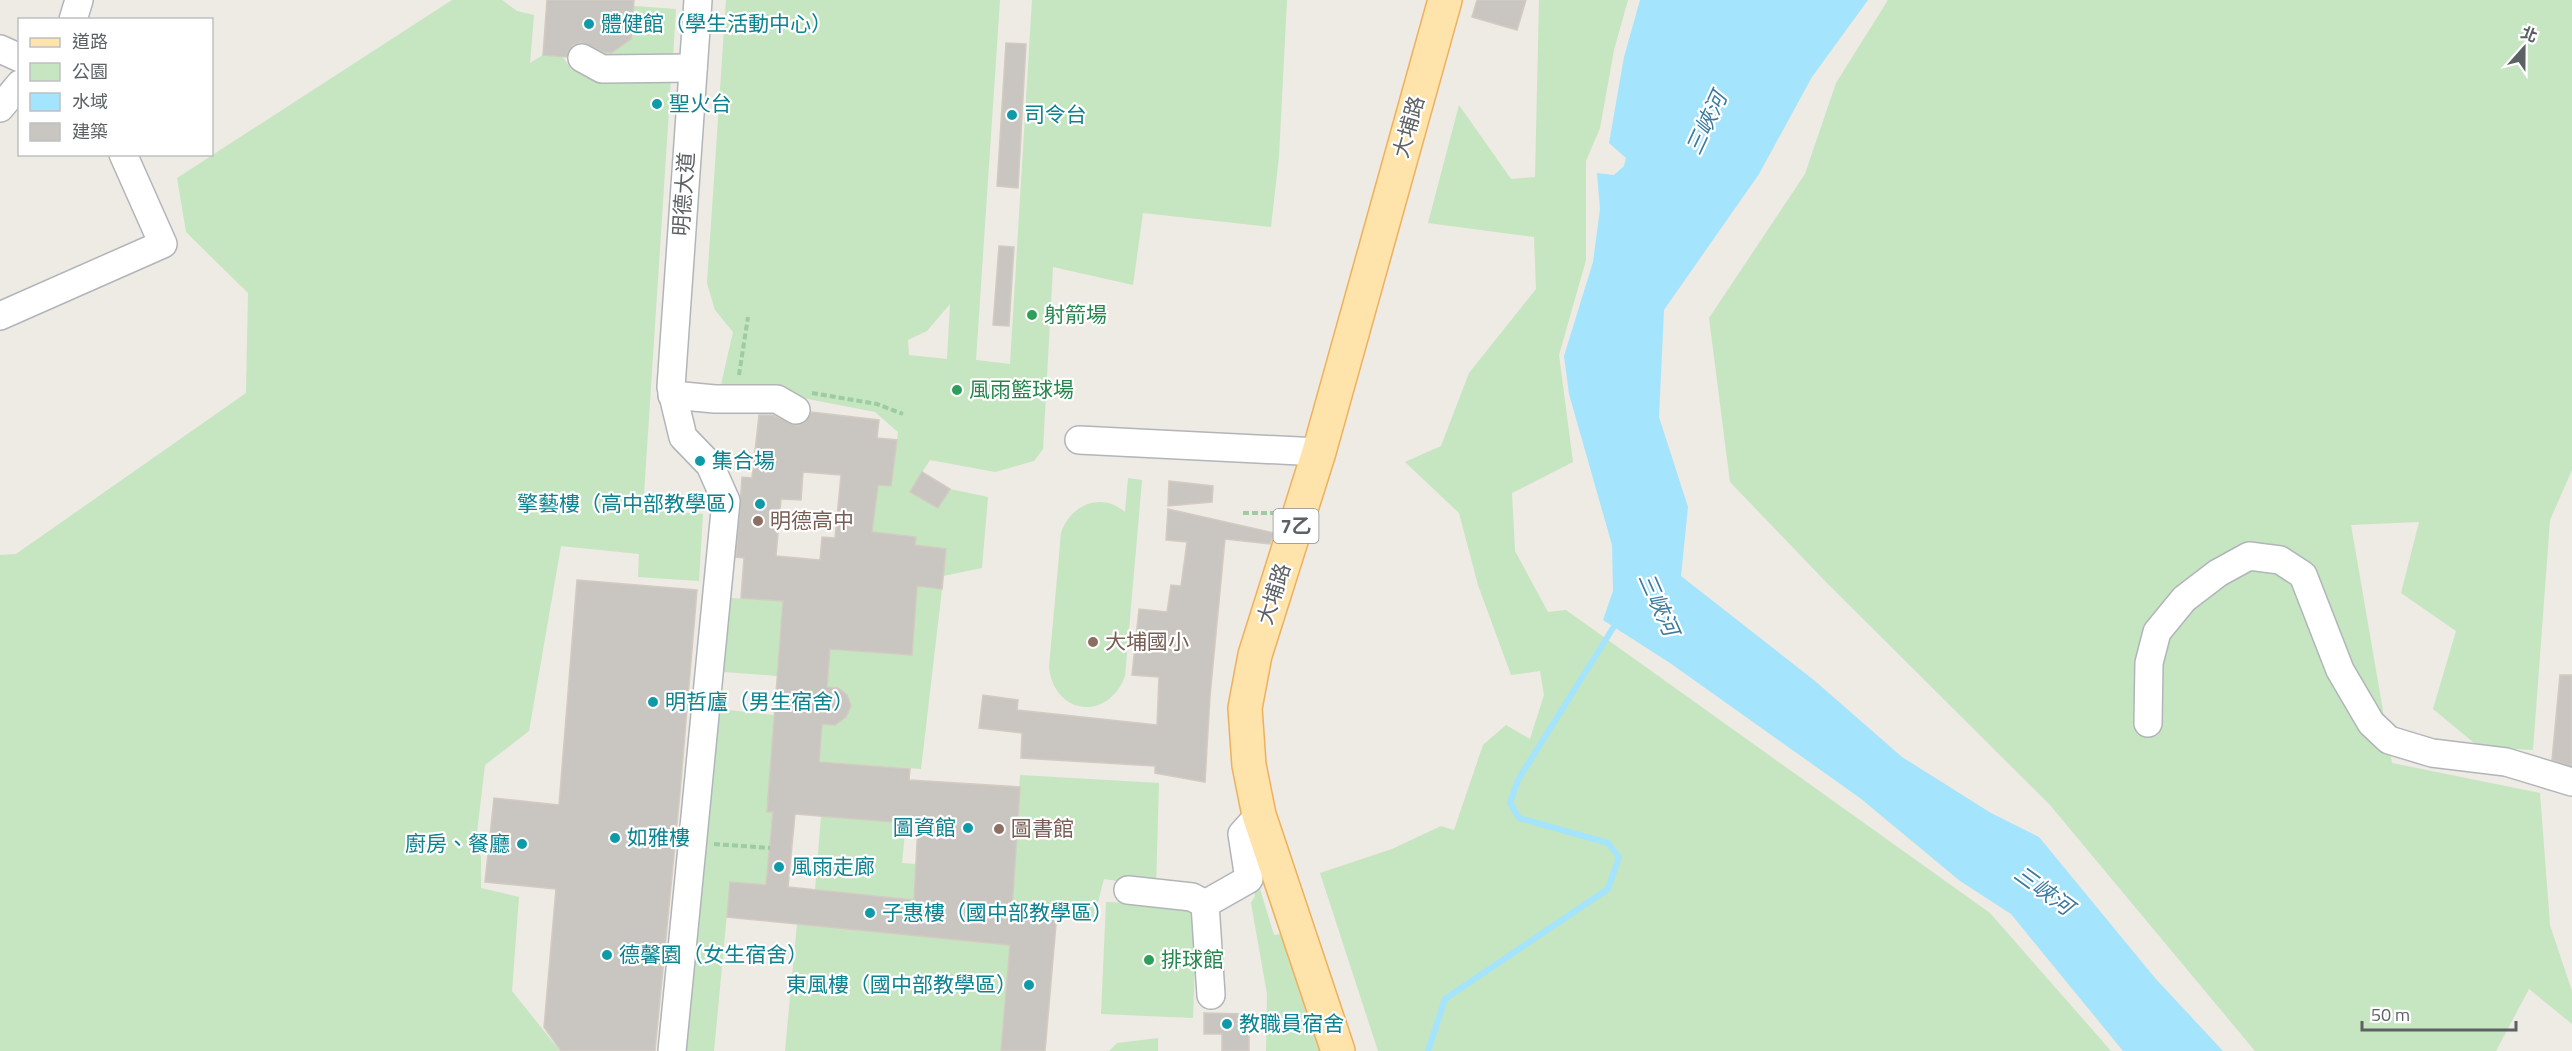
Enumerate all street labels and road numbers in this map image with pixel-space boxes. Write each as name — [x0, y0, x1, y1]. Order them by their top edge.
street label: 大埔路 — [1384, 92, 1432, 161]
street label: 明德大道 — [664, 151, 702, 237]
road number: 7乙 — [1274, 509, 1318, 543]
street label: 大埔路 — [1248, 559, 1298, 629]

